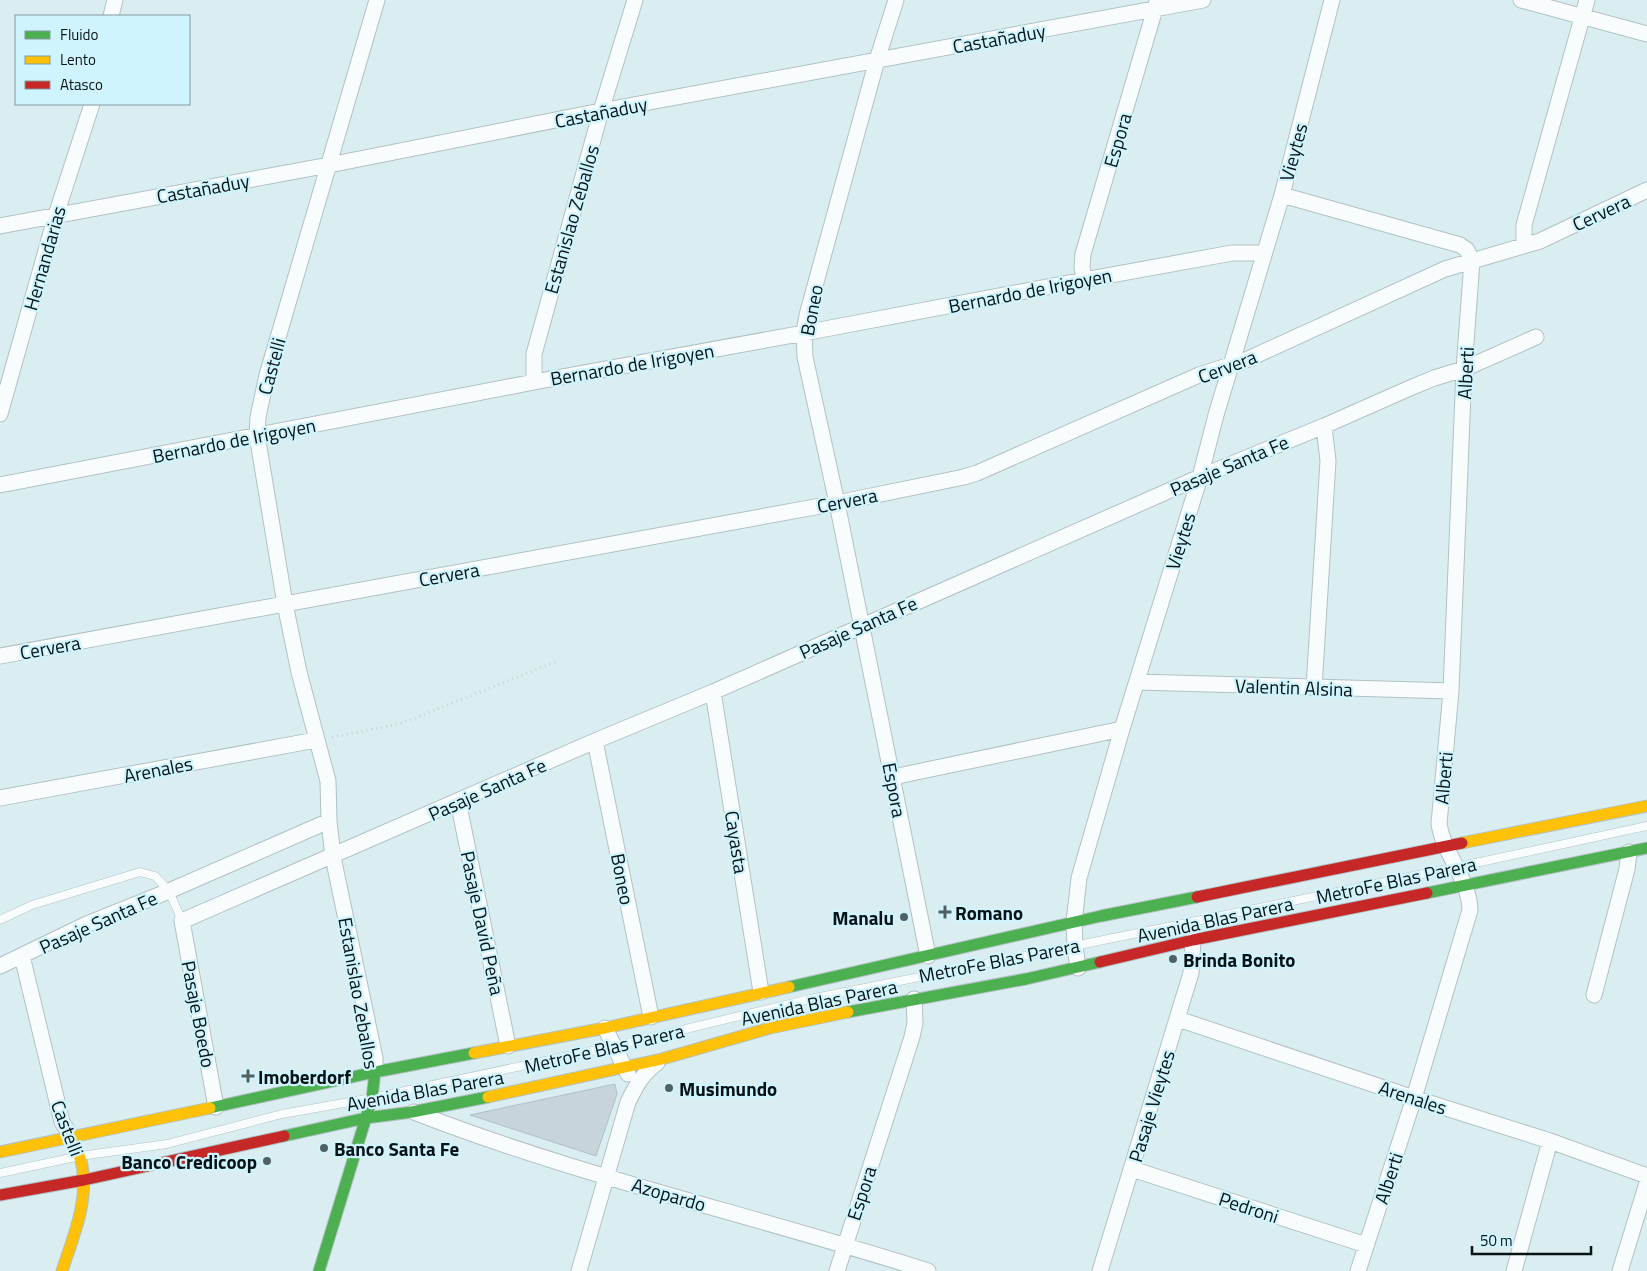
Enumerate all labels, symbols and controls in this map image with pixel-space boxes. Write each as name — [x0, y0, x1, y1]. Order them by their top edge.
legend — [15, 15, 190, 105]
street label: Castañaduy — [950, 16, 1048, 60]
text: Fluido — [60, 23, 99, 46]
text: Lento — [60, 48, 96, 71]
text: Atasco — [60, 73, 103, 96]
street label: Castañaduy — [552, 89, 650, 135]
street label: Espora — [1095, 109, 1139, 171]
street label: Vieytes — [1271, 120, 1315, 184]
street label: Estanislao Zeballos — [536, 141, 606, 297]
street label: Castañaduy — [154, 166, 252, 210]
street label: Cervera — [1567, 186, 1635, 238]
street label: Hernandarias — [15, 202, 73, 314]
street label: Bernardo de Irigoyen — [946, 260, 1114, 320]
street label: Boneo — [792, 282, 830, 338]
street label: Castelli — [250, 334, 292, 398]
street label: Bernardo de Irigoyen — [548, 335, 716, 393]
street label: Cervera — [1193, 341, 1261, 390]
street label: Alberti — [1449, 346, 1481, 400]
street label: Bernardo de Irigoyen — [150, 410, 318, 470]
street label: Pasaje Santa Fe — [1165, 427, 1293, 503]
street label: Cervera — [814, 480, 880, 520]
street label: Vieytes — [1158, 508, 1203, 573]
street label: Cervera — [416, 554, 482, 594]
street label: Pasaje Santa Fe — [794, 588, 922, 666]
street label: Cervera — [17, 627, 83, 667]
street label: Valentin Alsina — [1235, 670, 1354, 704]
street label: Arenales — [121, 748, 195, 790]
street label: Pasaje Santa Fe — [423, 750, 551, 828]
street label: Alberti — [1426, 750, 1460, 806]
street label: Espora — [875, 760, 915, 820]
street label: Cayasta — [718, 808, 756, 876]
street label: Pasaje David Peña — [454, 848, 513, 998]
street label: MetroFe Blas Parera — [1313, 849, 1479, 911]
street label: Boneo — [604, 851, 642, 907]
street label: Pasaje Santa Fe — [34, 883, 162, 961]
street label: Avenida Blas Parera — [1134, 888, 1296, 950]
place label: Romano — [955, 898, 1023, 927]
place label: Manalu — [832, 903, 894, 932]
marker: Romano — [939, 906, 951, 918]
marker: Manalu — [898, 911, 910, 923]
street label: Estanislao Zeballos — [331, 915, 387, 1071]
street label: MetroFe Blas Parera — [916, 930, 1082, 990]
place label: Brinda Bonito — [1183, 945, 1295, 974]
marker: Brinda Bonito — [1167, 953, 1179, 965]
street label: Pasaje Boedo — [174, 958, 224, 1070]
street label: Avenida Blas Parera — [738, 971, 900, 1033]
street label: MetroFe Blas Parera — [521, 1015, 687, 1080]
street label: Pasaje Vieytes — [1120, 1046, 1182, 1166]
place label: Imoberdorf — [258, 1062, 351, 1091]
street label: Avenida Blas Parera — [344, 1062, 506, 1118]
marker: Imoberdorf — [242, 1070, 254, 1082]
street label: Arenales — [1375, 1072, 1451, 1122]
place label: Musimundo — [679, 1074, 777, 1103]
marker: Musimundo — [663, 1082, 675, 1094]
street label: Castelli — [44, 1096, 92, 1160]
place label: Banco Santa Fe — [334, 1134, 460, 1163]
marker: Banco Santa Fe — [318, 1142, 330, 1154]
place label: Banco Credicoop — [121, 1147, 257, 1176]
street label: Alberti — [1366, 1148, 1410, 1208]
marker: Banco Credicoop — [261, 1155, 273, 1167]
street label: Espora — [839, 1162, 884, 1224]
street label: Azopardo — [629, 1170, 709, 1218]
street label: Pedroni — [1215, 1184, 1283, 1230]
scale bar — [1472, 1224, 1591, 1256]
text: 50 m — [1480, 1229, 1513, 1252]

